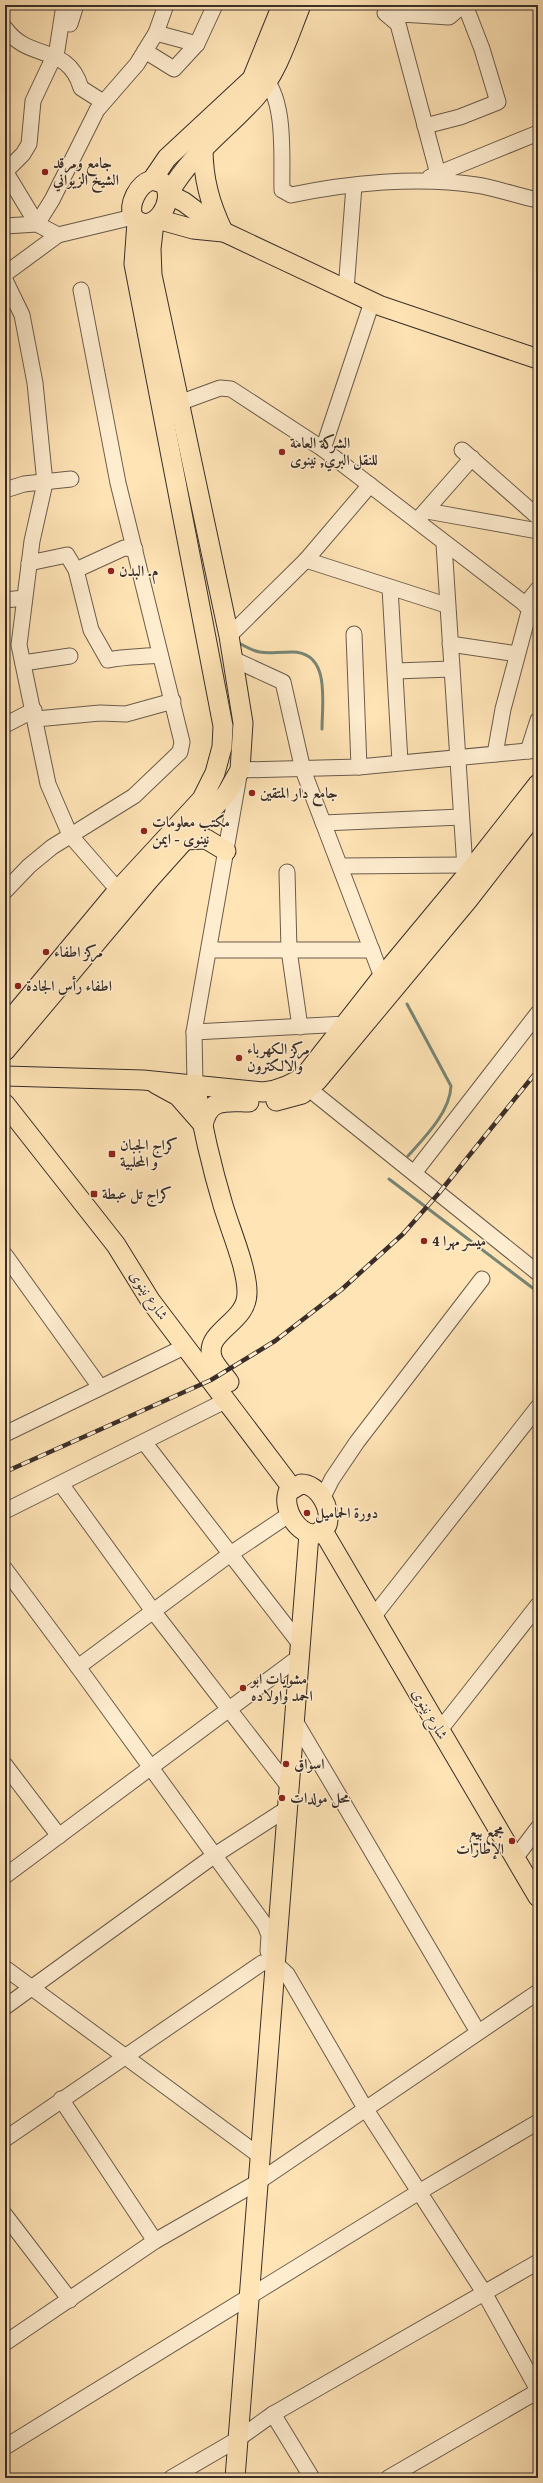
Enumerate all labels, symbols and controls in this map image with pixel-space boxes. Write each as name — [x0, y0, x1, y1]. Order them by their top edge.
place label: جامع ومرقد الشيخ الزيواني — [52, 152, 119, 194]
marker: جامع ومرقد الشيخ الزيواني — [40, 167, 50, 177]
place label: الشركة العامة للنقل البري, نينوى — [290, 432, 378, 472]
marker: الشركة العامة للنقل البري, نينوى — [277, 447, 287, 457]
place label: م. البدن — [119, 560, 159, 584]
marker: م. البدن — [106, 566, 116, 576]
place label: جامع دار المتقين — [260, 782, 338, 807]
marker: جامع دار المتقين — [247, 788, 257, 798]
place label: مكتب معلومات نينوى - ايمن — [152, 811, 230, 850]
marker: مكتب معلومات نينوى - ايمن — [139, 826, 149, 836]
place label: مركز اطفاء — [54, 941, 103, 962]
marker: مركز اطفاء — [41, 947, 51, 957]
place label: اطفاء رأس الجادة — [26, 975, 112, 996]
marker: اطفاء رأس الجادة — [13, 981, 23, 991]
place label: مركز الكهرباء والالكترون — [247, 1038, 310, 1076]
marker: مركز الكهرباء والالكترون — [234, 1053, 244, 1063]
place label: كراج الجبان و المحلبية — [120, 1134, 178, 1172]
marker: كراج الجبان و المحلبية — [107, 1149, 117, 1159]
place label: كراج تل عبطة — [102, 1183, 172, 1208]
marker: كراج تل عبطة — [89, 1189, 99, 1199]
place label: ميسر مهرا 4 — [432, 1230, 486, 1252]
marker: ميسر مهرا 4 — [419, 1236, 429, 1246]
street label: شارع نينوى — [123, 1266, 174, 1325]
place label: دورة الحماميل — [315, 1502, 378, 1524]
marker: دورة الحماميل — [302, 1508, 312, 1518]
place label: مشويات ابو احمد واولاده — [249, 1668, 313, 1706]
marker: مشويات ابو احمد واولاده — [238, 1683, 248, 1693]
street label: شارع نينوى — [405, 1684, 453, 1745]
place label: اسواق — [294, 1753, 325, 1774]
marker: اسواق — [281, 1759, 291, 1769]
place label: محل مولدات — [290, 1787, 351, 1809]
marker: محل مولدات — [277, 1793, 287, 1803]
place label: مجمع بيع الإطارات — [456, 1821, 504, 1860]
marker: مجمع بيع الإطارات — [507, 1836, 517, 1846]

